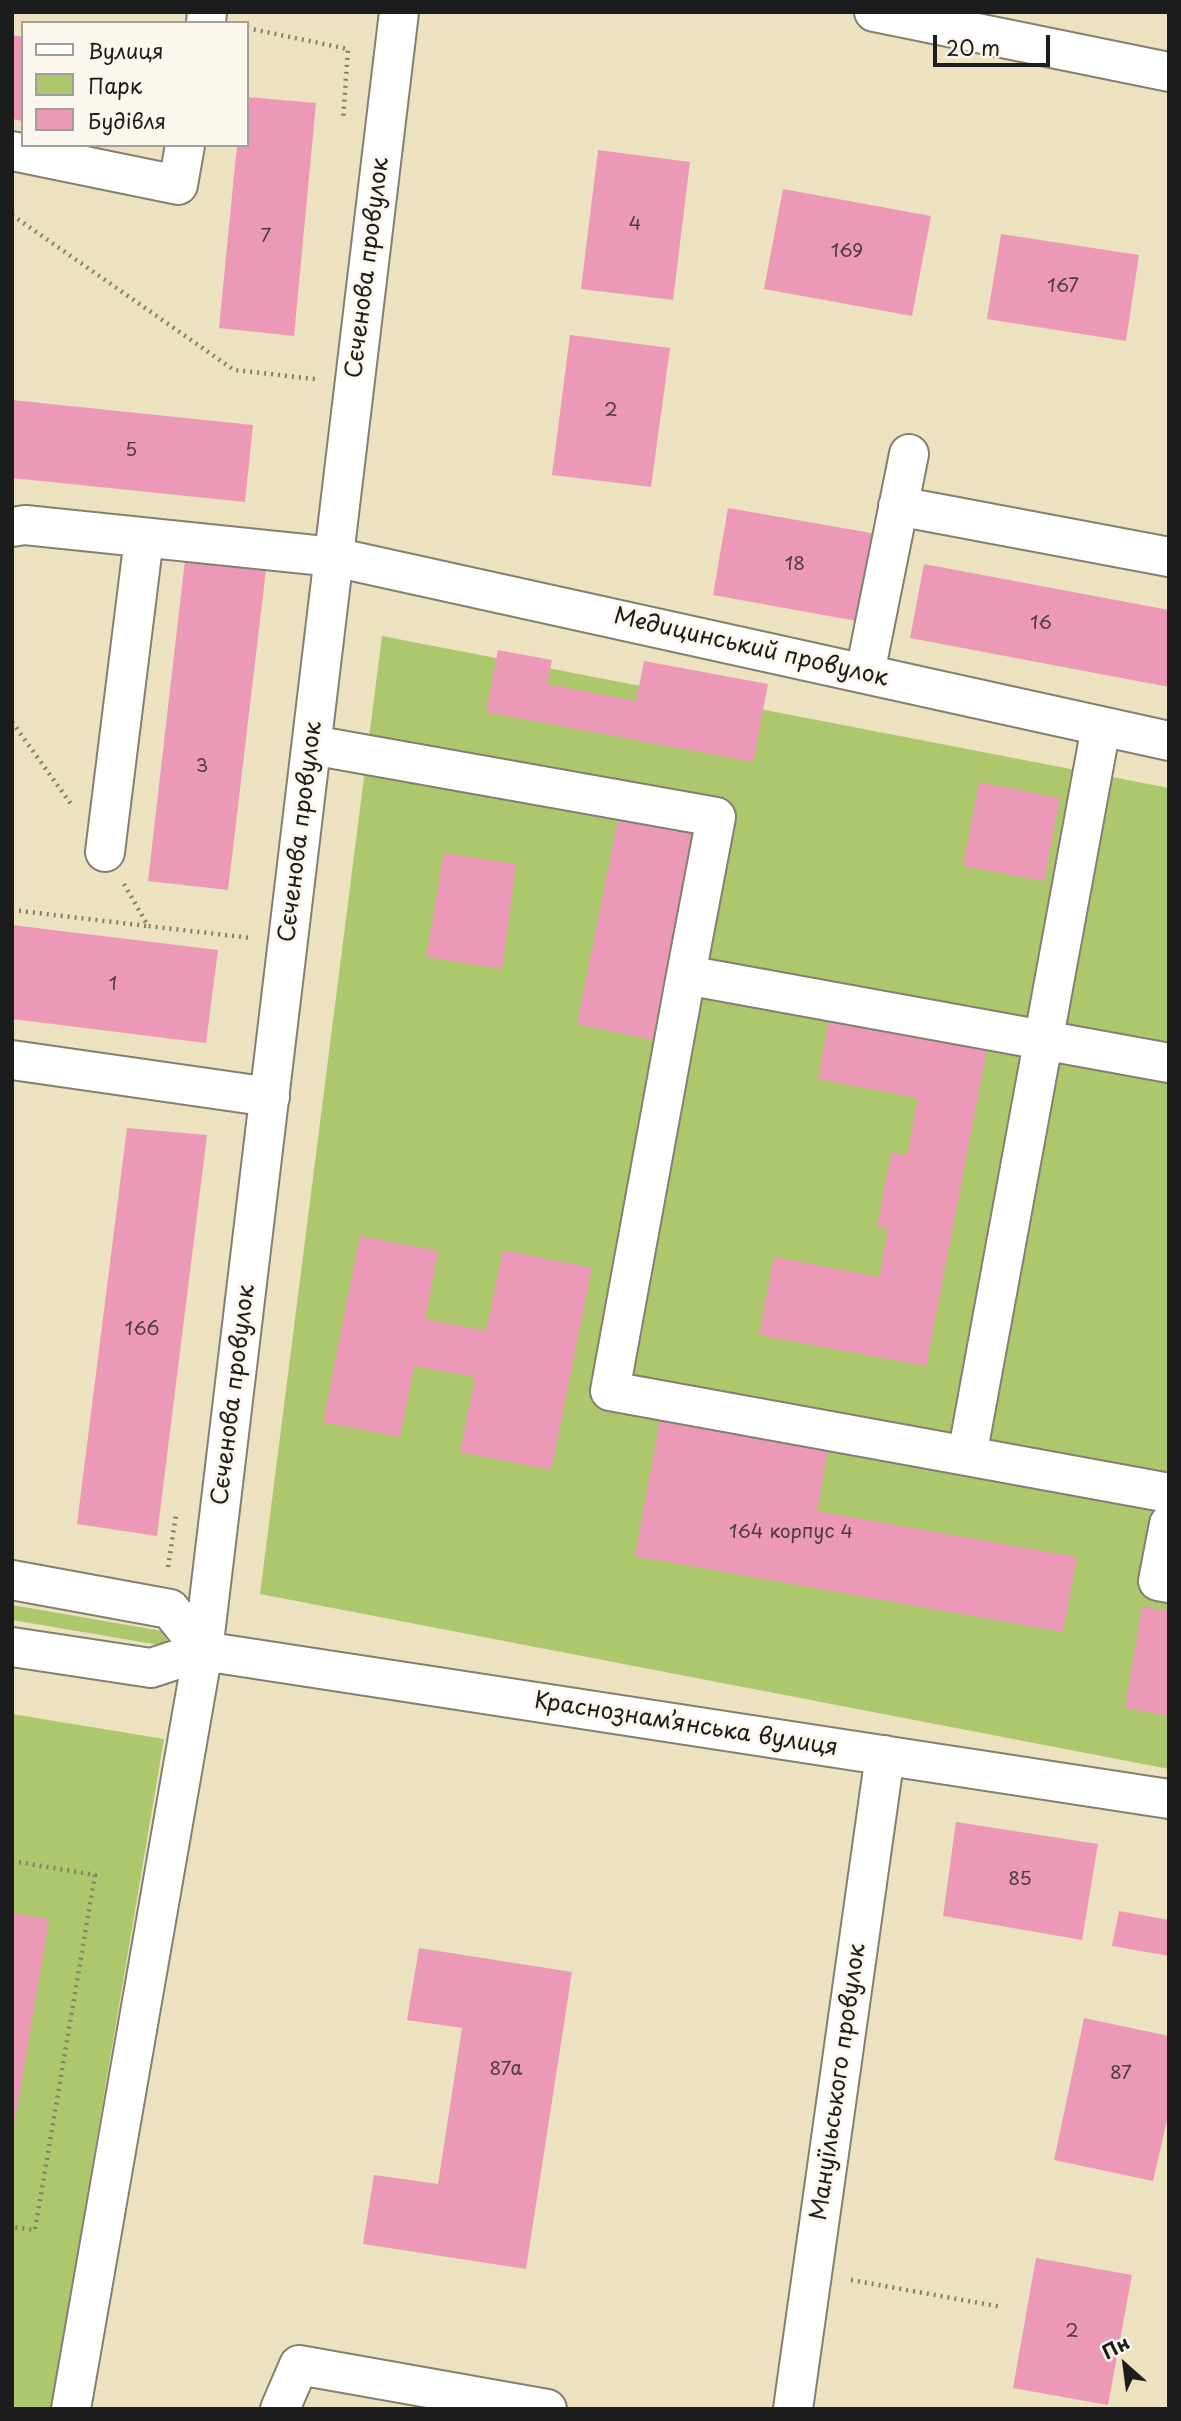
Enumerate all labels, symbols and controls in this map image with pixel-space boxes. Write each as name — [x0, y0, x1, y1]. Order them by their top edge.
legend — [21, 21, 248, 147]
scale bar — [936, 21, 1053, 65]
text: 20 m — [946, 31, 1000, 63]
text: Вулиця — [88, 34, 164, 66]
text: Парк — [88, 69, 142, 101]
text: Будівля — [88, 104, 166, 136]
street label: Сєченова провулок — [341, 156, 395, 380]
house number: 4 — [629, 214, 641, 236]
house number: 7 — [261, 226, 271, 248]
house number: 169 — [831, 241, 863, 263]
house number: 167 — [1047, 276, 1079, 298]
house number: 2 — [604, 400, 618, 422]
house number: 5 — [125, 440, 137, 462]
house number: 18 — [785, 554, 805, 576]
street label: Медицинський провулок — [611, 603, 891, 693]
house number: 16 — [1030, 613, 1052, 635]
street label: Сєченова провулок — [274, 720, 328, 944]
house number: 3 — [196, 756, 208, 778]
house number: 1 — [109, 974, 117, 996]
street label: Сєченова провулок — [207, 1283, 261, 1507]
house number: 166 — [125, 1319, 159, 1341]
house number: 164 корпус 4 — [729, 1522, 853, 1544]
street label: Краснознамʼянська вулиця — [532, 1687, 840, 1763]
house number: 85 — [1008, 1869, 1032, 1891]
street label: Мануїльського провулок — [806, 1942, 872, 2222]
house number: 87а — [490, 2059, 522, 2081]
house number: 87 — [1110, 2063, 1132, 2085]
house number: 2 — [1065, 2321, 1079, 2343]
text: Пн — [1096, 2328, 1134, 2365]
north arrow — [1090, 2330, 1160, 2400]

